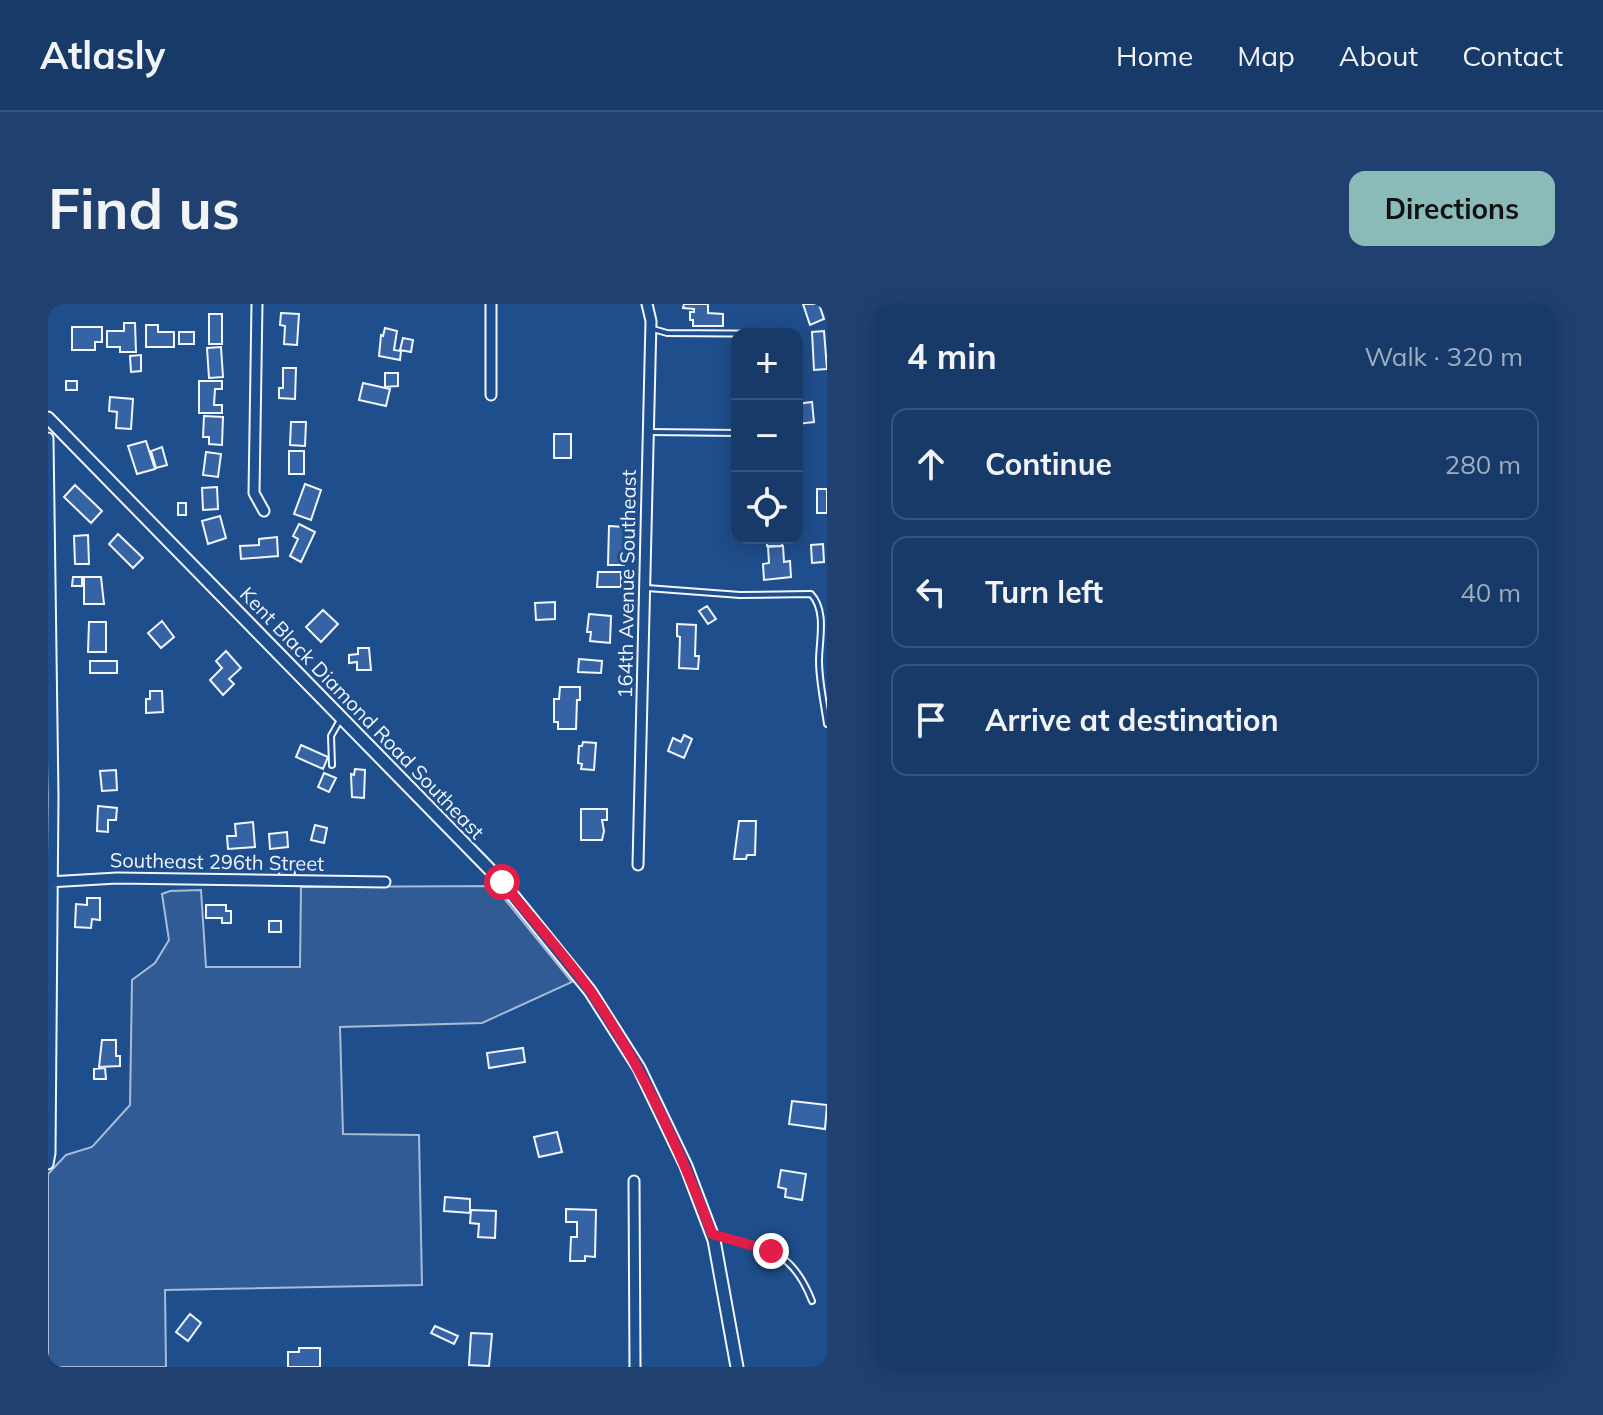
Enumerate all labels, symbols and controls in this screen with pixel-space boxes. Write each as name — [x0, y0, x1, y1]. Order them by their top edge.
text: Atlasly — [40, 31, 165, 79]
text: Home — [1116, 38, 1193, 73]
text: Map — [1237, 38, 1295, 73]
text: About — [1339, 38, 1418, 73]
text: Contact — [1462, 38, 1563, 73]
button: Directions — [1349, 171, 1555, 246]
text: Find us — [48, 173, 240, 243]
map controls — [731, 328, 803, 544]
button: + — [731, 328, 803, 400]
text: 4 min — [907, 335, 997, 378]
text: Walk · 320 m — [1364, 340, 1523, 373]
button: − — [731, 400, 803, 472]
icon: ahead — [909, 442, 953, 486]
text: Continue — [985, 445, 1112, 483]
text: 280 m — [1445, 448, 1521, 481]
street label: 164th Avenue Southeast — [612, 469, 641, 699]
button: locate — [731, 472, 803, 544]
icon: left — [909, 570, 953, 614]
text: Turn left — [985, 573, 1103, 611]
text: 40 m — [1460, 576, 1521, 609]
street label: Kent Black Diamond Road Southeast — [235, 581, 490, 844]
icon: arrive — [909, 698, 953, 742]
text: Arrive at destination — [985, 701, 1279, 739]
street label: Southeast 296th Street — [110, 847, 324, 876]
route start — [484, 864, 520, 900]
route end — [753, 1233, 789, 1269]

